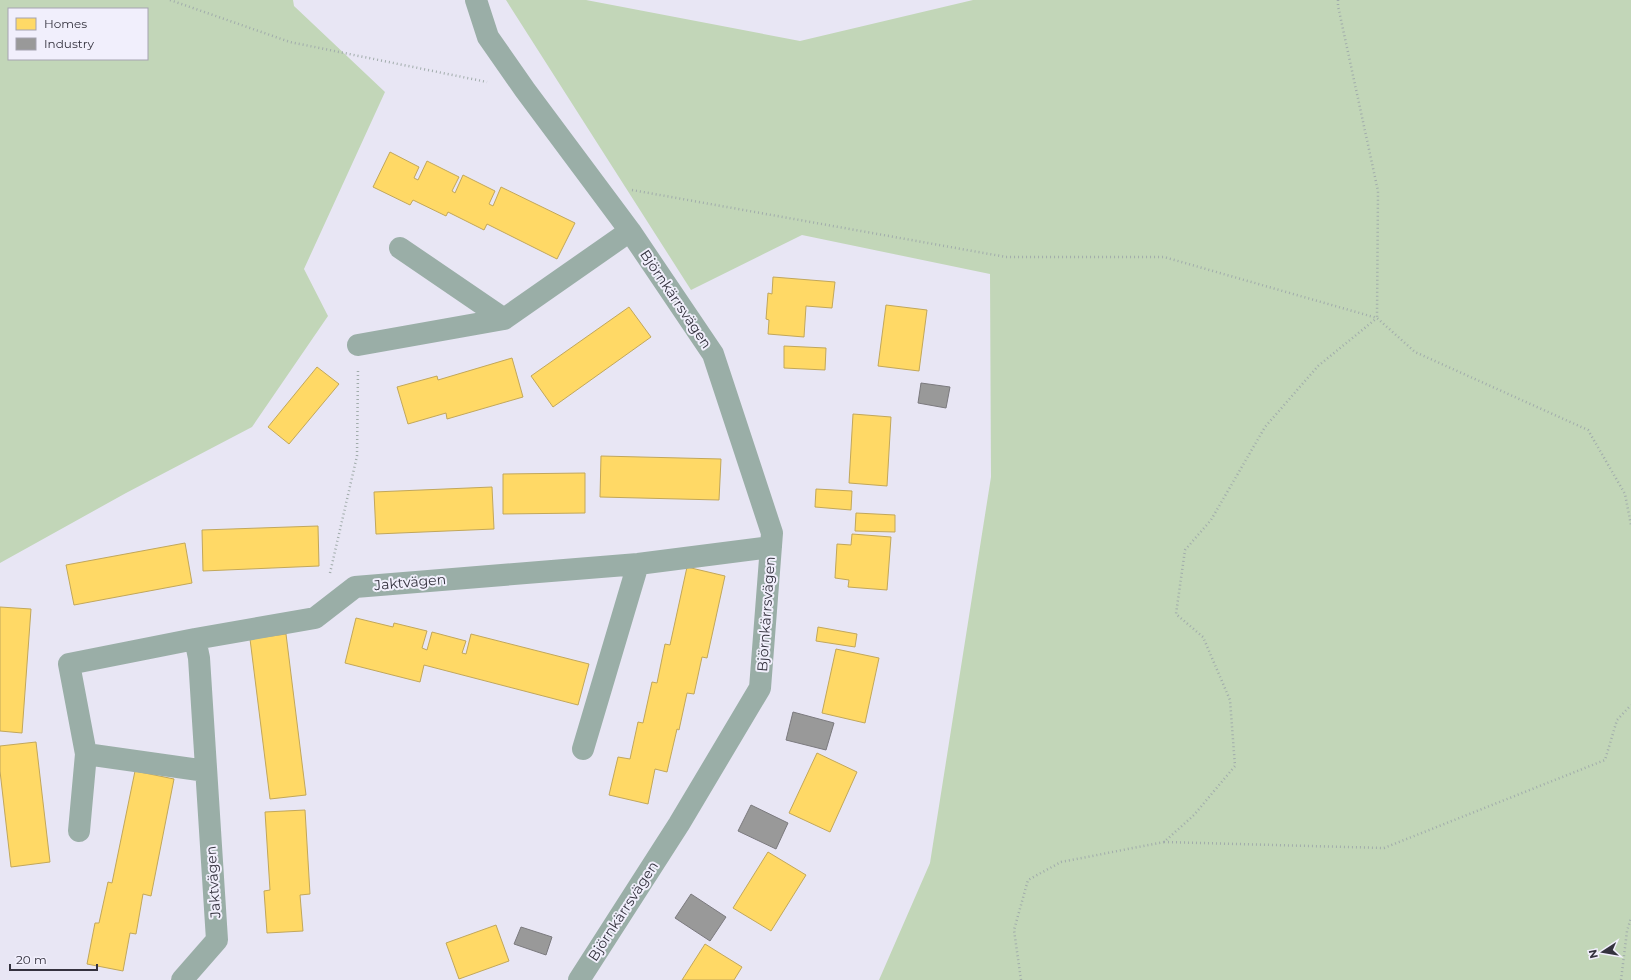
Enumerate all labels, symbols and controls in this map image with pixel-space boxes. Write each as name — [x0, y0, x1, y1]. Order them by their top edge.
legend — [8, 8, 148, 60]
text: Homes — [44, 16, 87, 31]
text: Industry — [44, 36, 94, 51]
street label: Björnkärrsvägen — [636, 246, 716, 352]
street label: Björnkärrsvägen — [753, 556, 779, 672]
street label: Jaktvägen — [372, 570, 447, 594]
street label: Jaktvägen — [202, 845, 225, 920]
street label: Björnkärrsvägen — [584, 858, 662, 964]
north arrow — [1583, 932, 1623, 972]
scale bar — [10, 946, 97, 972]
text: N — [1585, 948, 1601, 960]
text: 20 m — [16, 952, 47, 967]

